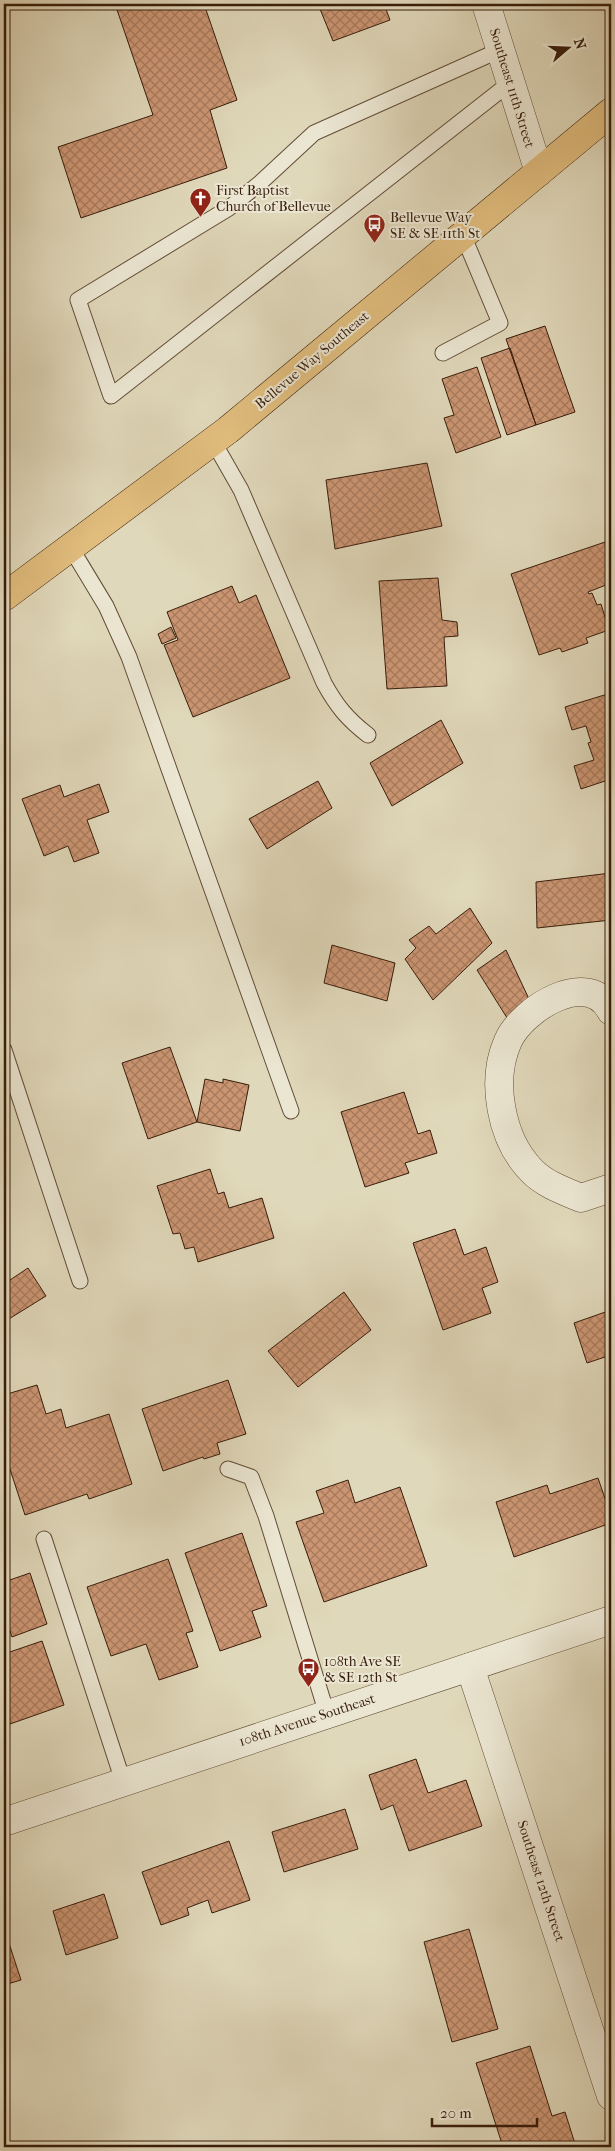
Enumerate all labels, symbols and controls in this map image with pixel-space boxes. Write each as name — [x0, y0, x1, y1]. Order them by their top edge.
north arrow — [542, 22, 592, 72]
street label: Southeast 11th Street — [486, 26, 538, 150]
text: N — [570, 36, 590, 52]
place label: First Baptist Church of Bellevue — [216, 182, 331, 215]
church icon: First Baptist Church of Bellevue — [188, 186, 212, 217]
place label: Bellevue Way SE & SE 11th St — [390, 209, 480, 242]
bus stop icon: Bellevue Way SE & SE 11th St — [362, 213, 386, 244]
street label: Bellevue Way Southeast — [252, 307, 372, 413]
place label: 108th Ave SE & SE 12th St — [324, 1653, 401, 1686]
bus stop icon: 108th Ave SE & SE 12th St — [296, 1657, 320, 1688]
street label: 108th Avenue Southeast — [237, 1690, 377, 1750]
street label: Southeast 12th Street — [513, 1818, 569, 1944]
scale bar — [432, 2096, 538, 2128]
text: 20 m — [440, 2104, 472, 2122]

